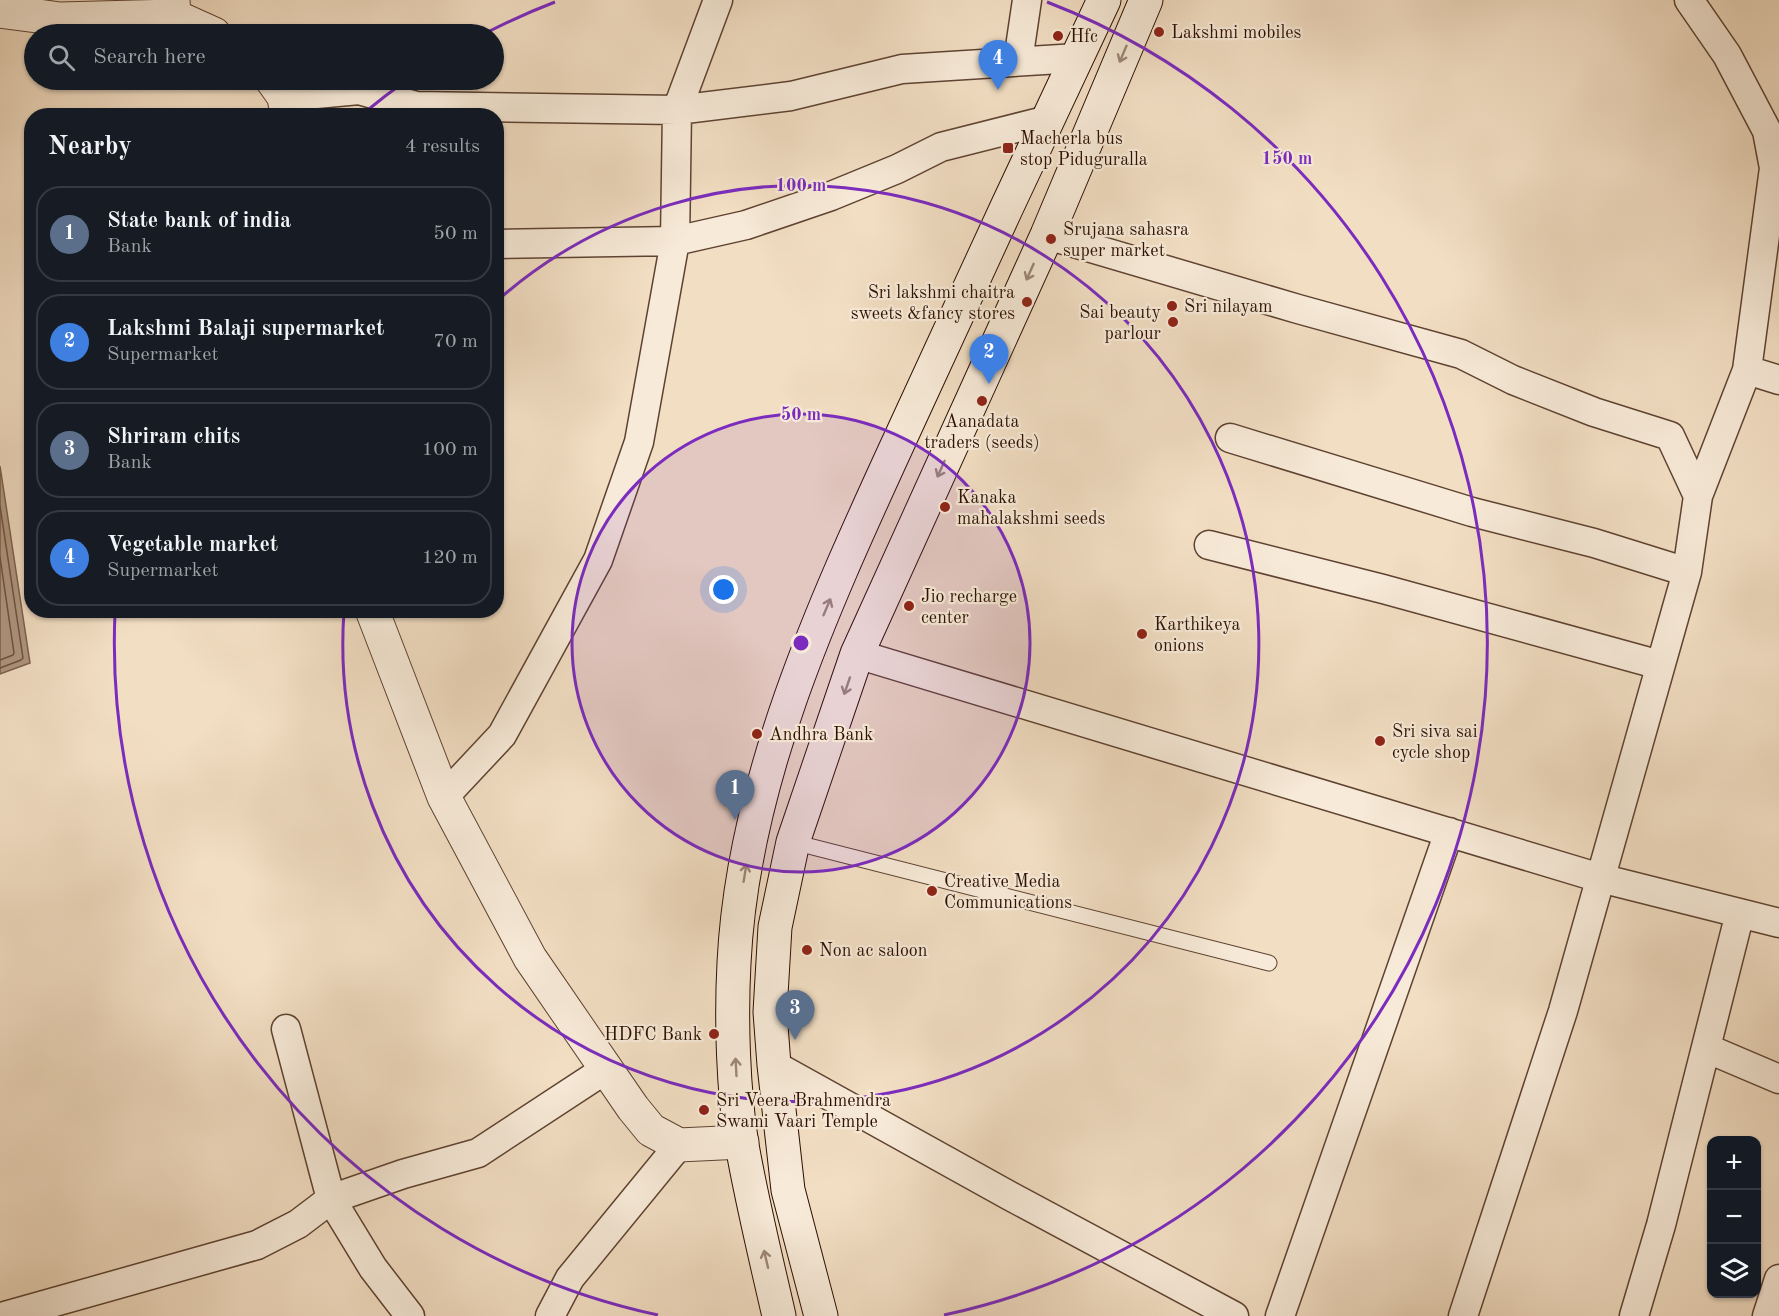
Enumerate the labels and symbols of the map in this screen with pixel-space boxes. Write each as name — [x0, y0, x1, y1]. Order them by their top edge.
place label: Lakshmi mobiles — [1171, 24, 1302, 42]
marker: Lakshmi mobiles — [1152, 25, 1166, 39]
place label: Hfc — [1070, 28, 1098, 46]
marker: Hfc — [1051, 29, 1065, 43]
pin: 4 — [978, 40, 1018, 90]
one-way arrow — [1117, 44, 1128, 63]
place label: Macherla bus stop Piduguralla — [1020, 130, 1148, 169]
marker: Macherla bus stop Piduguralla — [1001, 141, 1015, 155]
text: 150 m — [1262, 150, 1312, 168]
text: 100 m — [776, 177, 826, 195]
place label: Srujana sahasra super market — [1063, 221, 1189, 260]
marker: Srujana sahasra super market — [1044, 232, 1058, 246]
one-way arrow — [1024, 262, 1036, 280]
place label: Sri lakshmi chaitra sweets &fancy stores — [851, 284, 1015, 323]
marker: Sri lakshmi chaitra sweets &fancy stores — [1020, 295, 1034, 309]
place label: Sri nilayam — [1184, 298, 1273, 316]
marker: Sri nilayam — [1165, 299, 1179, 313]
place label: Sai beauty parlour — [1079, 304, 1162, 343]
marker: Sai beauty parlour — [1166, 315, 1180, 329]
pin: 2 — [970, 334, 1008, 384]
marker: Aanadata traders (seeds) — [975, 394, 989, 408]
text: 50 m — [781, 406, 821, 424]
place label: Aanadata traders (seeds) — [924, 413, 1040, 452]
one-way arrow — [935, 459, 947, 477]
place label: Kanaka mahalakshmi seeds — [957, 489, 1106, 528]
marker: Kanaka mahalakshmi seeds — [938, 500, 952, 514]
your location — [709, 575, 738, 604]
place label: Jio recharge center — [921, 588, 1017, 627]
one-way arrow — [822, 598, 833, 616]
marker: Jio recharge center — [902, 599, 916, 613]
place label: Karthikeya onions — [1154, 616, 1240, 655]
marker: Karthikeya onions — [1135, 627, 1149, 641]
centre of rings — [791, 633, 811, 653]
one-way arrow — [840, 676, 851, 695]
place label: Sri siva sai cycle shop — [1392, 723, 1478, 762]
place label: Andhra Bank — [769, 726, 873, 744]
marker: Andhra Bank — [750, 727, 764, 741]
marker: Sri siva sai cycle shop — [1373, 734, 1387, 748]
pin: 1 — [716, 770, 754, 820]
one-way arrow — [740, 863, 751, 883]
place label: Creative Media Communications — [944, 873, 1072, 912]
marker: Creative Media Communications — [925, 884, 939, 898]
place label: Non ac saloon — [819, 942, 928, 960]
marker: Non ac saloon — [800, 943, 814, 957]
pin: 3 — [776, 990, 814, 1040]
place label: HDFC Bank — [604, 1026, 702, 1044]
marker: HDFC Bank — [707, 1027, 721, 1041]
one-way arrow — [730, 1057, 741, 1077]
place label: Sri Veera Brahmendra Swami Vaari Temple — [716, 1092, 891, 1131]
marker: Sri Veera Brahmendra Swami Vaari Temple — [697, 1103, 711, 1117]
one-way arrow — [760, 1250, 771, 1269]

